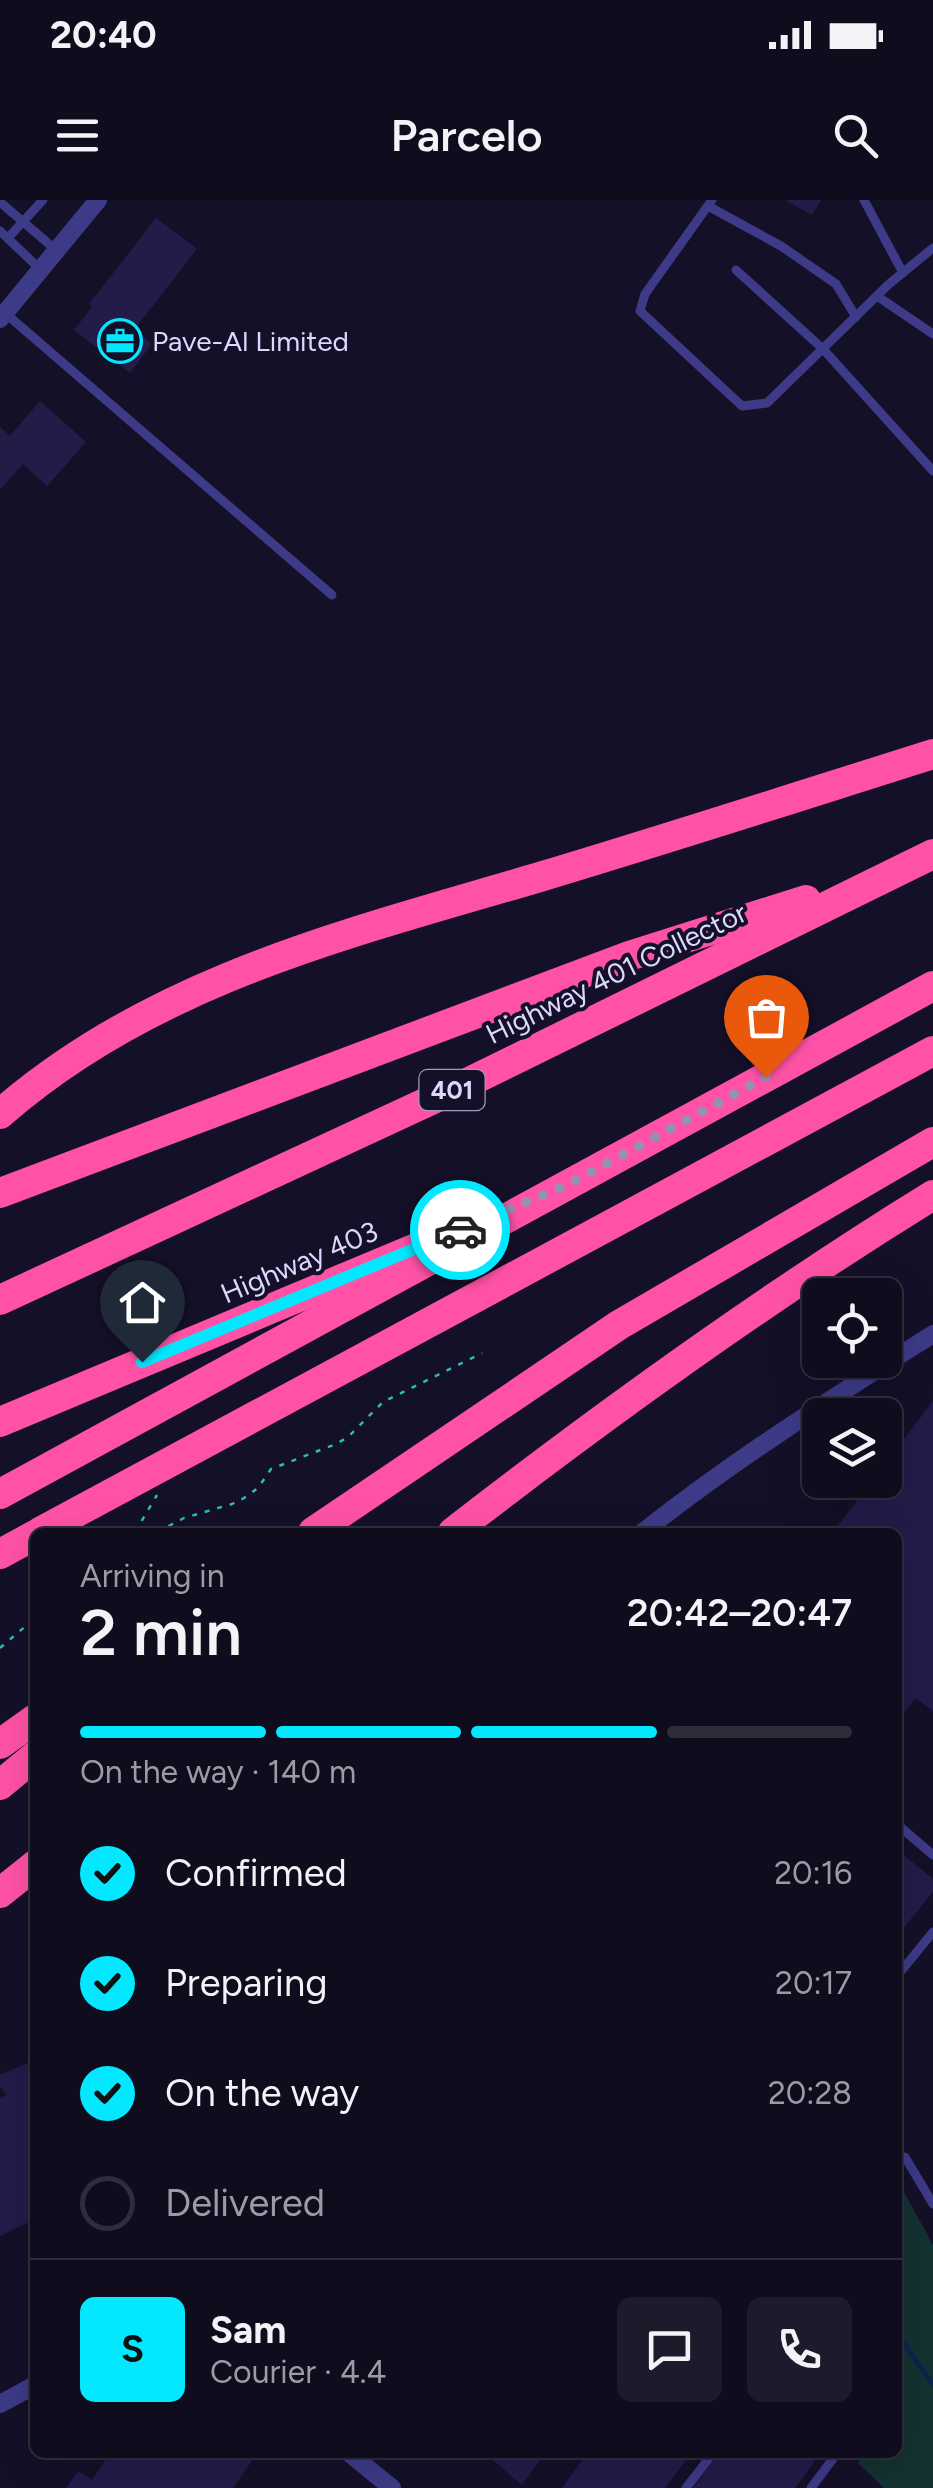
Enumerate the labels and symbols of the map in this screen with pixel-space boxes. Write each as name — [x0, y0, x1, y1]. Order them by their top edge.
office icon: Pave-Al Limited — [97, 318, 143, 364]
place label: Pave-Al Limited — [152, 324, 349, 358]
street label: Highway 401 Collector — [480, 895, 752, 1051]
pin — [724, 975, 809, 1078]
road number: 401 — [420, 1070, 484, 1110]
courier — [410, 1180, 510, 1280]
street label: Highway 403 — [215, 1214, 383, 1310]
pin — [100, 1260, 185, 1363]

